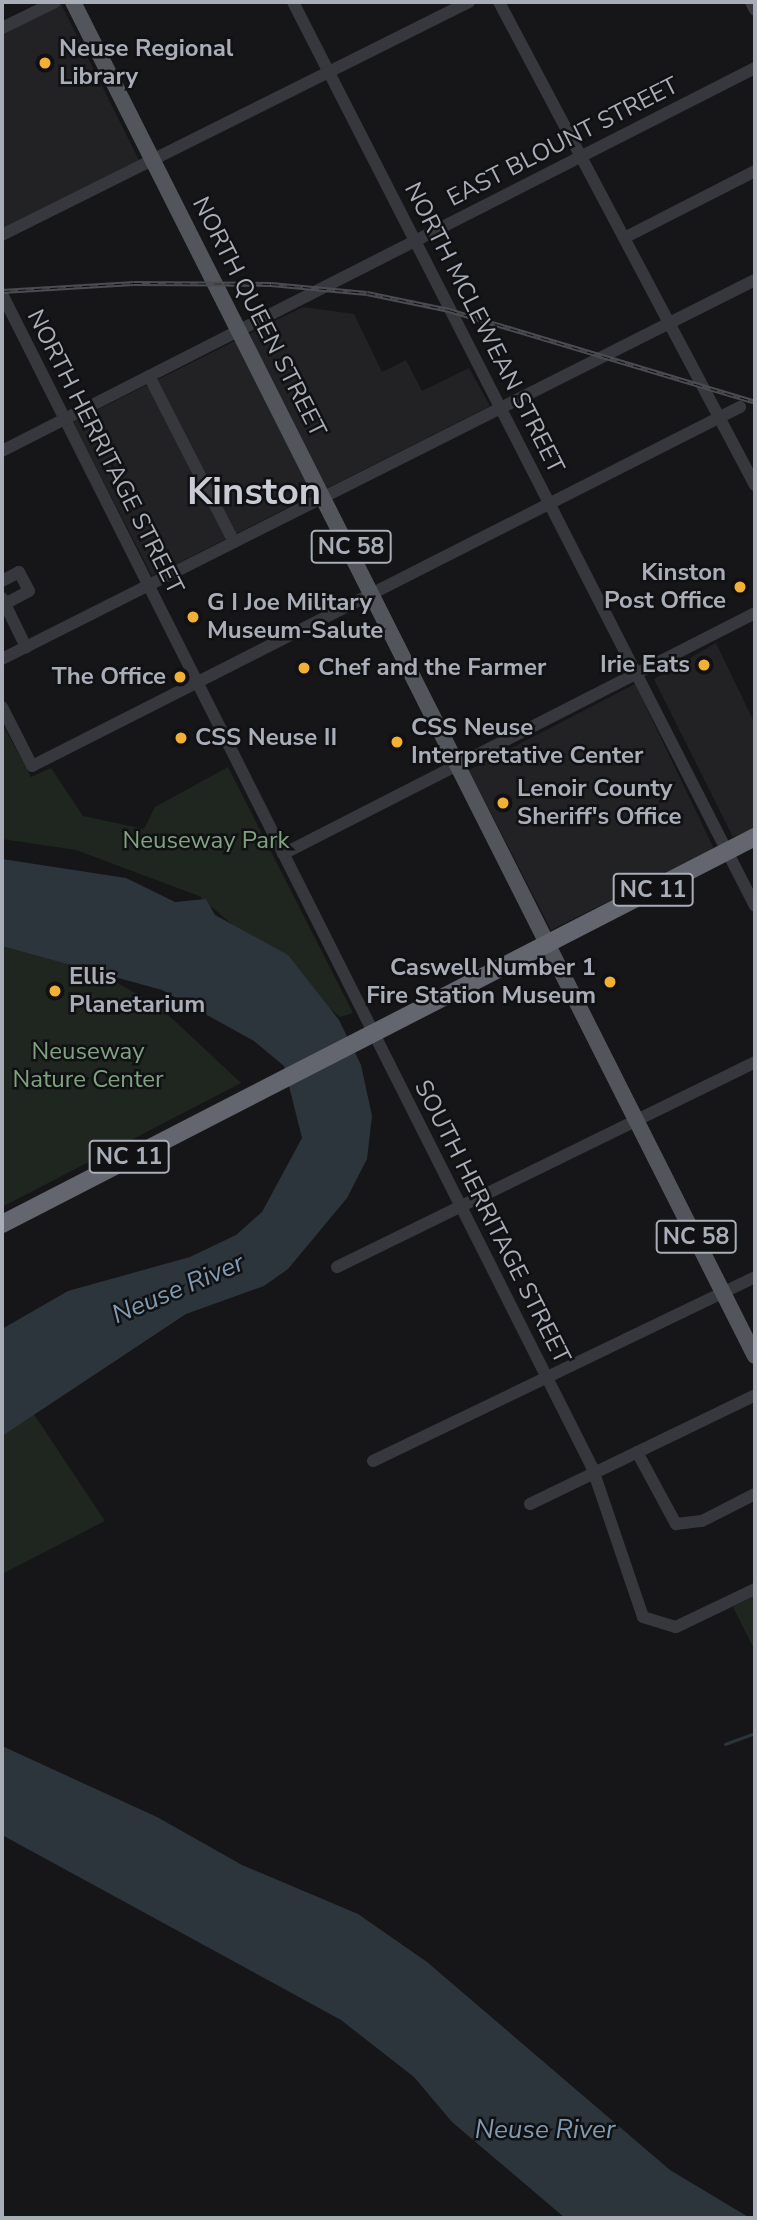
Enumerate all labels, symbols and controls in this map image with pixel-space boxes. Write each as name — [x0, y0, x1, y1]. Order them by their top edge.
place label: Neuse Regional Library — [59, 35, 233, 91]
marker: Neuse Regional Library — [37, 55, 53, 71]
street label: EAST BLOUNT STREET — [443, 71, 683, 213]
street label: NORTH MCLEWEAN STREET — [398, 178, 570, 478]
street label: NORTH QUEEN STREET — [186, 192, 332, 442]
street label: NORTH HERRITAGE STREET — [21, 305, 189, 599]
district label: Kinston — [187, 469, 321, 515]
road number: NC 58 — [309, 527, 393, 566]
place label: Kinston Post Office — [604, 559, 726, 615]
marker: Kinston Post Office — [732, 579, 748, 595]
place label: G I Joe Military Museum-Salute — [207, 589, 383, 645]
marker: G I Joe Military Museum-Salute — [185, 609, 201, 625]
place label: Irie Eats — [600, 651, 690, 679]
place label: Chef and the Farmer — [318, 654, 546, 682]
marker: Irie Eats — [696, 657, 712, 673]
marker: Chef and the Farmer — [296, 660, 312, 676]
place label: The Office — [52, 663, 166, 691]
marker: The Office — [172, 669, 188, 685]
place label: CSS Neuse Interpretative Center — [411, 714, 643, 770]
place label: CSS Neuse II — [195, 724, 337, 752]
marker: CSS Neuse II — [173, 730, 189, 746]
marker: CSS Neuse Interpretative Center — [389, 734, 405, 750]
place label: Lenoir County Sheriff's Office — [517, 775, 681, 831]
marker: Lenoir County Sheriff's Office — [495, 795, 511, 811]
park label: Neuseway Park — [122, 827, 290, 855]
road number: NC 11 — [611, 870, 695, 909]
place label: Caswell Number 1 Fire Station Museum — [366, 954, 596, 1010]
place label: Ellis Planetarium — [69, 963, 205, 1019]
marker: Caswell Number 1 Fire Station Museum — [602, 974, 618, 990]
marker: Ellis Planetarium — [47, 983, 63, 999]
park label: Neuseway Nature Center — [12, 1038, 164, 1094]
street label: SOUTH HERRITAGE STREET — [408, 1075, 576, 1369]
road number: NC 11 — [87, 1138, 171, 1176]
road number: NC 58 — [654, 1218, 738, 1256]
water label: Neuse River — [107, 1247, 249, 1331]
water label: Neuse River — [475, 2114, 615, 2146]

